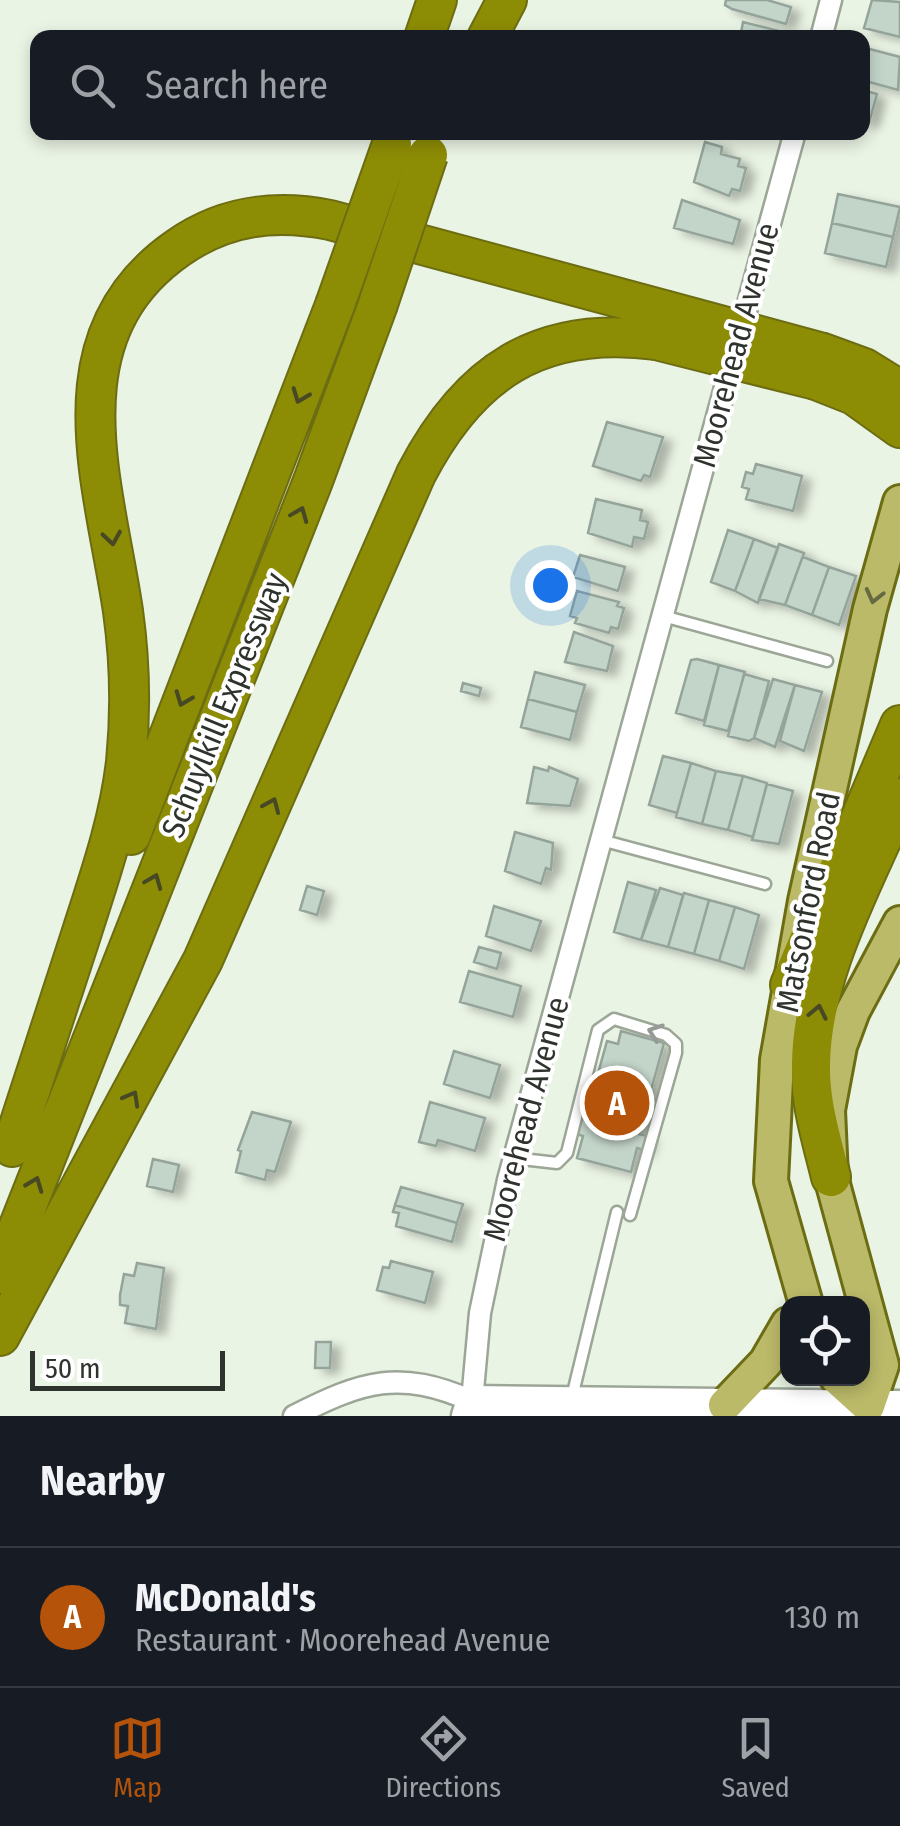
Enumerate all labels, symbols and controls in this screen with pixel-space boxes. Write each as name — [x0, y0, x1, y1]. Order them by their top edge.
search box — [30, 30, 870, 140]
icon: search — [65, 58, 120, 113]
text: Search here — [145, 62, 328, 108]
street label: Moorehead Avenue — [685, 219, 787, 471]
one-way arrow — [291, 386, 311, 404]
one-way arrow — [289, 506, 309, 524]
one-way arrow — [100, 530, 121, 547]
your location — [525, 560, 576, 611]
street label: Schuylkill Expressway — [154, 566, 295, 843]
one-way arrow — [864, 587, 885, 604]
one-way arrow — [174, 690, 195, 707]
street label: Matsonford Road — [768, 789, 848, 1015]
one-way arrow — [260, 797, 280, 815]
one-way arrow — [142, 873, 162, 891]
street label: Moorehead Avenue — [475, 993, 577, 1245]
one-way arrow — [806, 1004, 827, 1021]
one-way arrow — [648, 1023, 665, 1044]
pin: A — [584, 1066, 650, 1140]
one-way arrow — [119, 1091, 139, 1109]
one-way arrow — [24, 1176, 44, 1193]
map controls — [780, 1296, 870, 1386]
button: locate — [780, 1296, 870, 1386]
scale bar — [30, 1346, 225, 1390]
text: 50 m — [45, 1352, 101, 1385]
text: Nearby — [40, 1456, 165, 1506]
text: McDonald's — [135, 1575, 316, 1621]
text: A — [64, 1598, 81, 1636]
text: 130 m — [784, 1598, 860, 1636]
text: Restaurant · Moorehead Avenue — [135, 1621, 551, 1659]
tab: Map — [110, 1711, 165, 1804]
tab: Directions — [385, 1711, 501, 1804]
tab: Saved — [721, 1711, 790, 1804]

